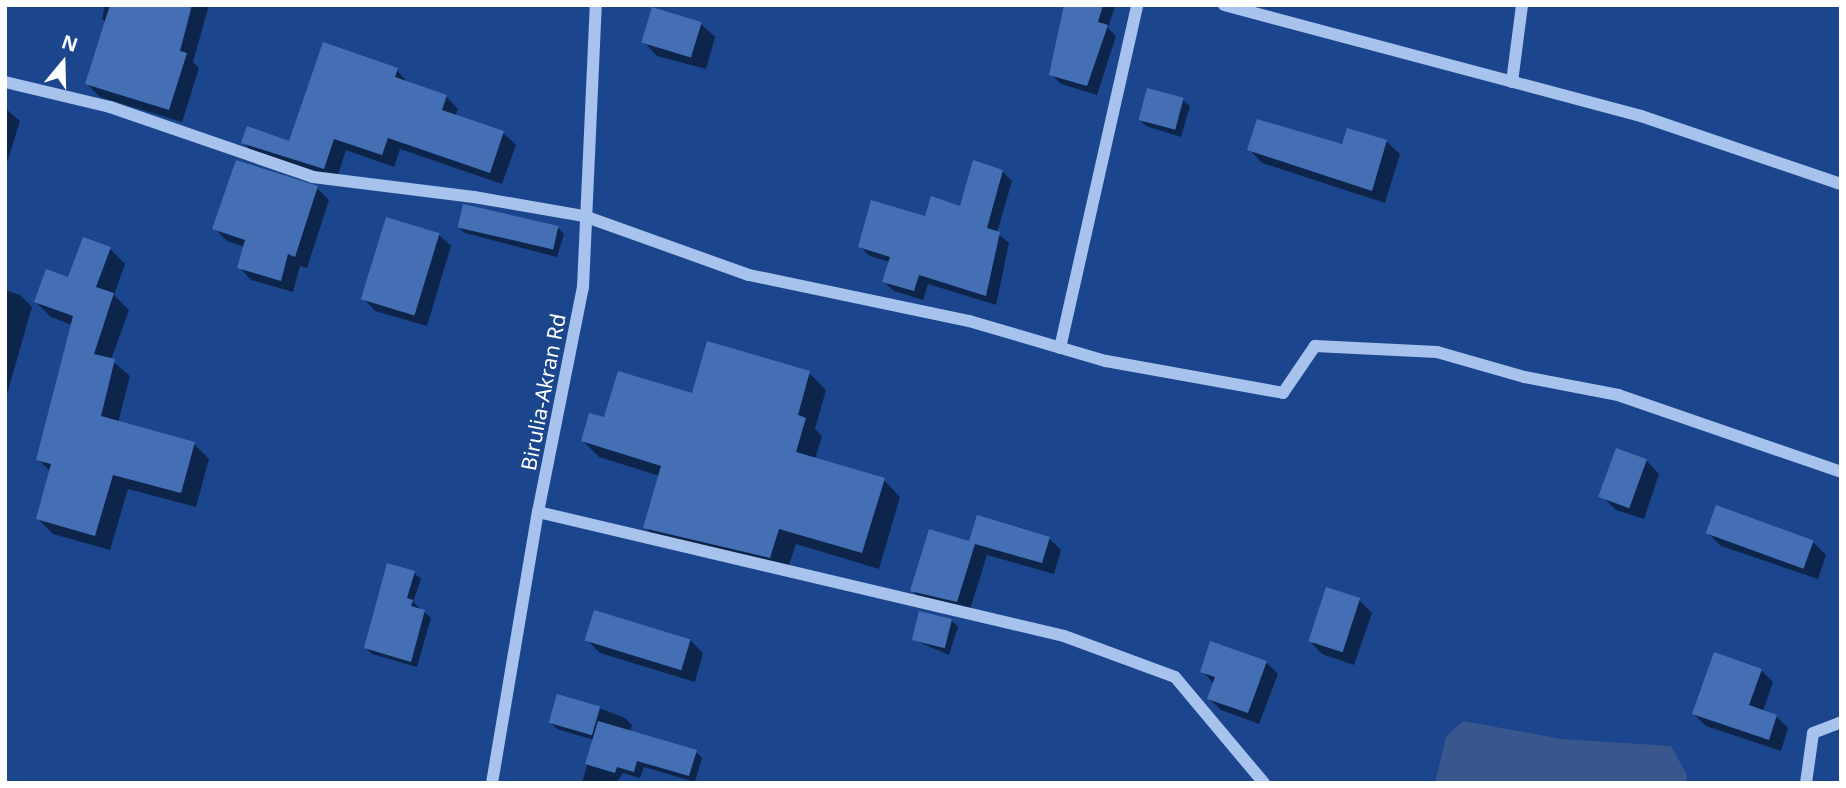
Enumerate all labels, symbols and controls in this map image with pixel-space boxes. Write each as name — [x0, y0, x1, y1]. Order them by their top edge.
north arrow — [28, 28, 98, 98]
text: N — [58, 28, 81, 58]
street label: Birulia-Akran Rd — [515, 311, 571, 473]

